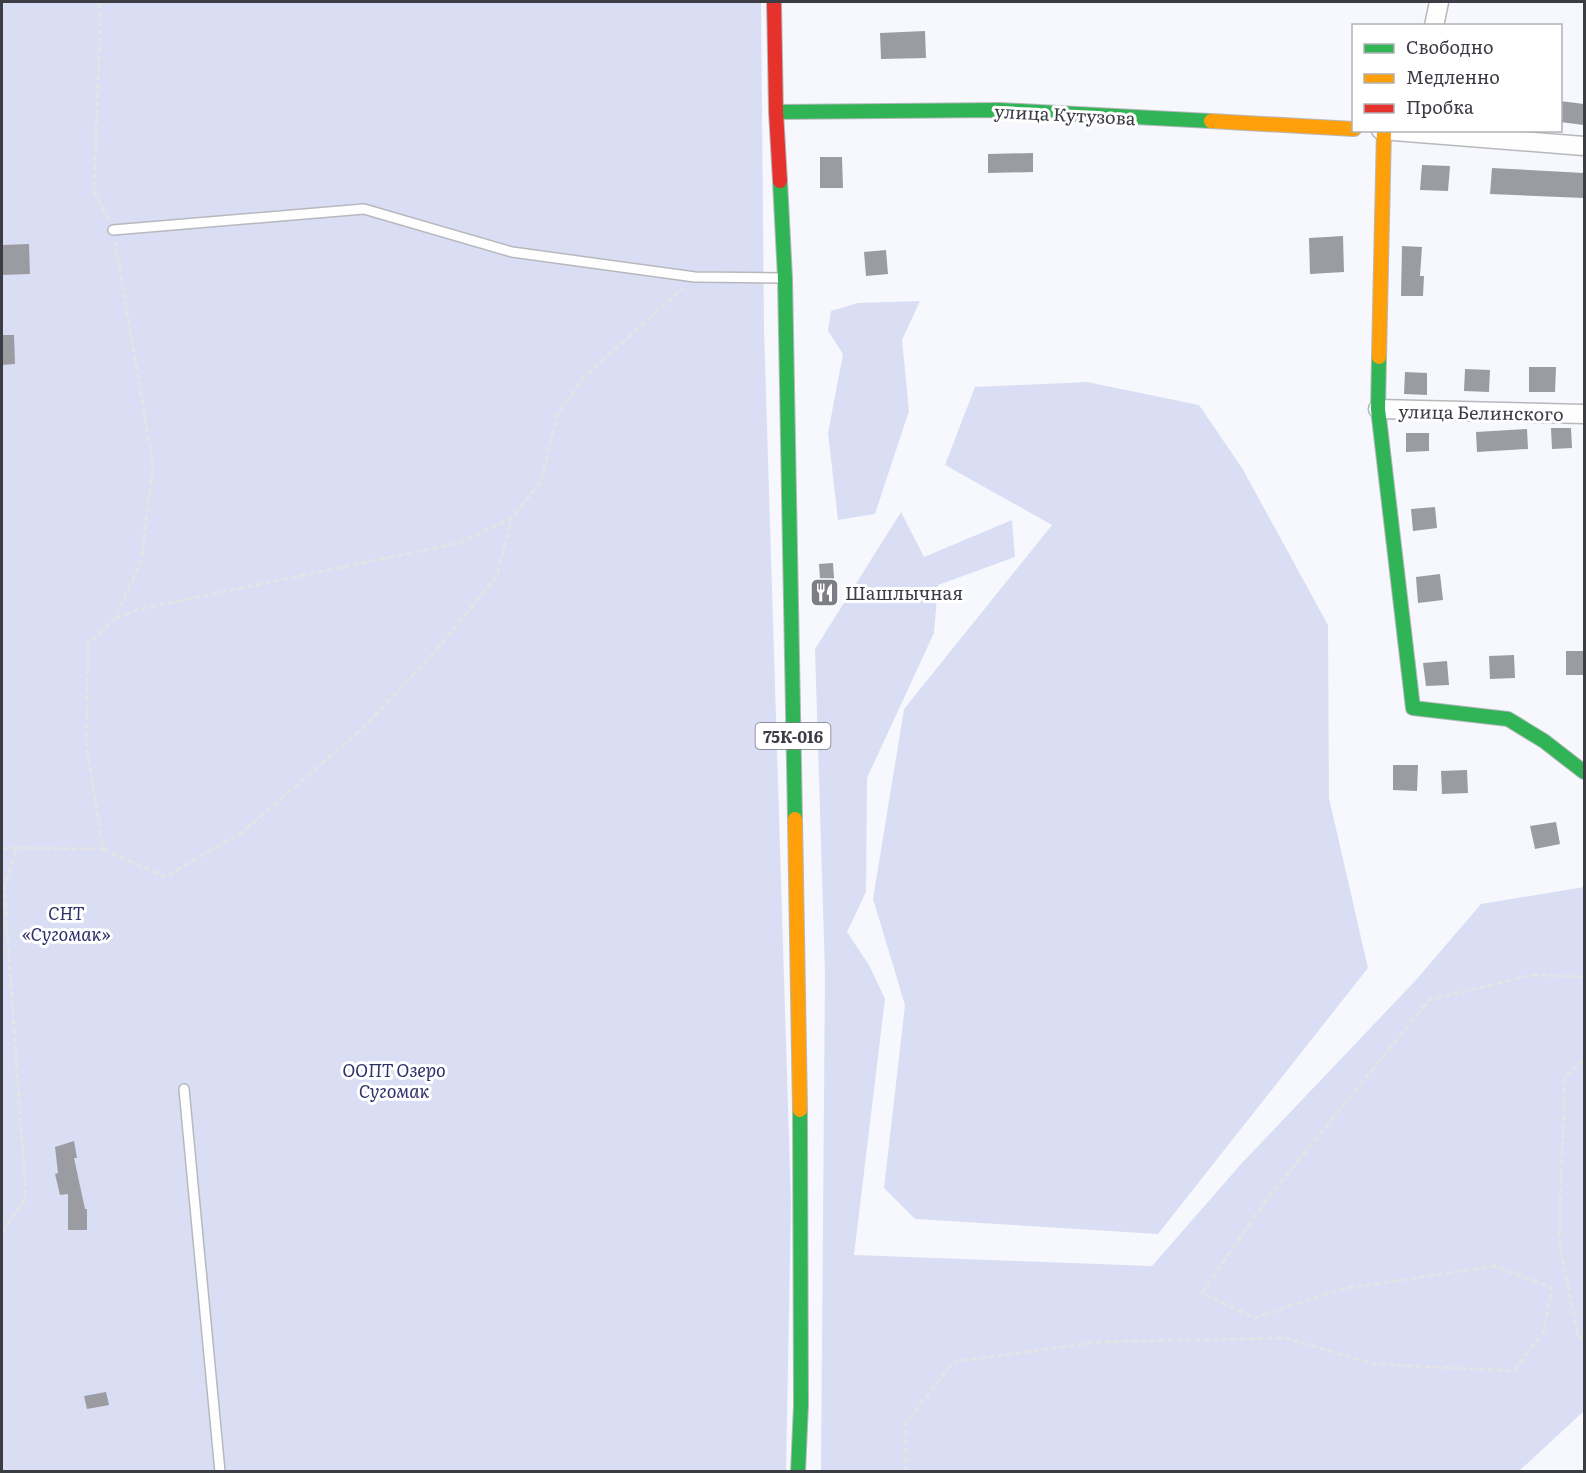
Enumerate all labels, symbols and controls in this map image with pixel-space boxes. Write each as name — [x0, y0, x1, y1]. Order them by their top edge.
legend — [1352, 24, 1562, 132]
text: Свободно — [1406, 33, 1494, 60]
text: Медленно — [1406, 63, 1500, 90]
text: Пробка — [1406, 93, 1474, 120]
street label: улица Кутузова — [994, 97, 1137, 131]
street label: улица Белинского — [1398, 397, 1564, 427]
restaurant icon: Шашлычная — [808, 576, 840, 608]
place label: Шашлычная — [845, 579, 963, 606]
road number: 75К-016 — [756, 723, 830, 749]
park label: СНТ «Сугомак» — [22, 899, 110, 947]
park label: ООПТ Озеро Сугомак — [342, 1056, 446, 1104]

